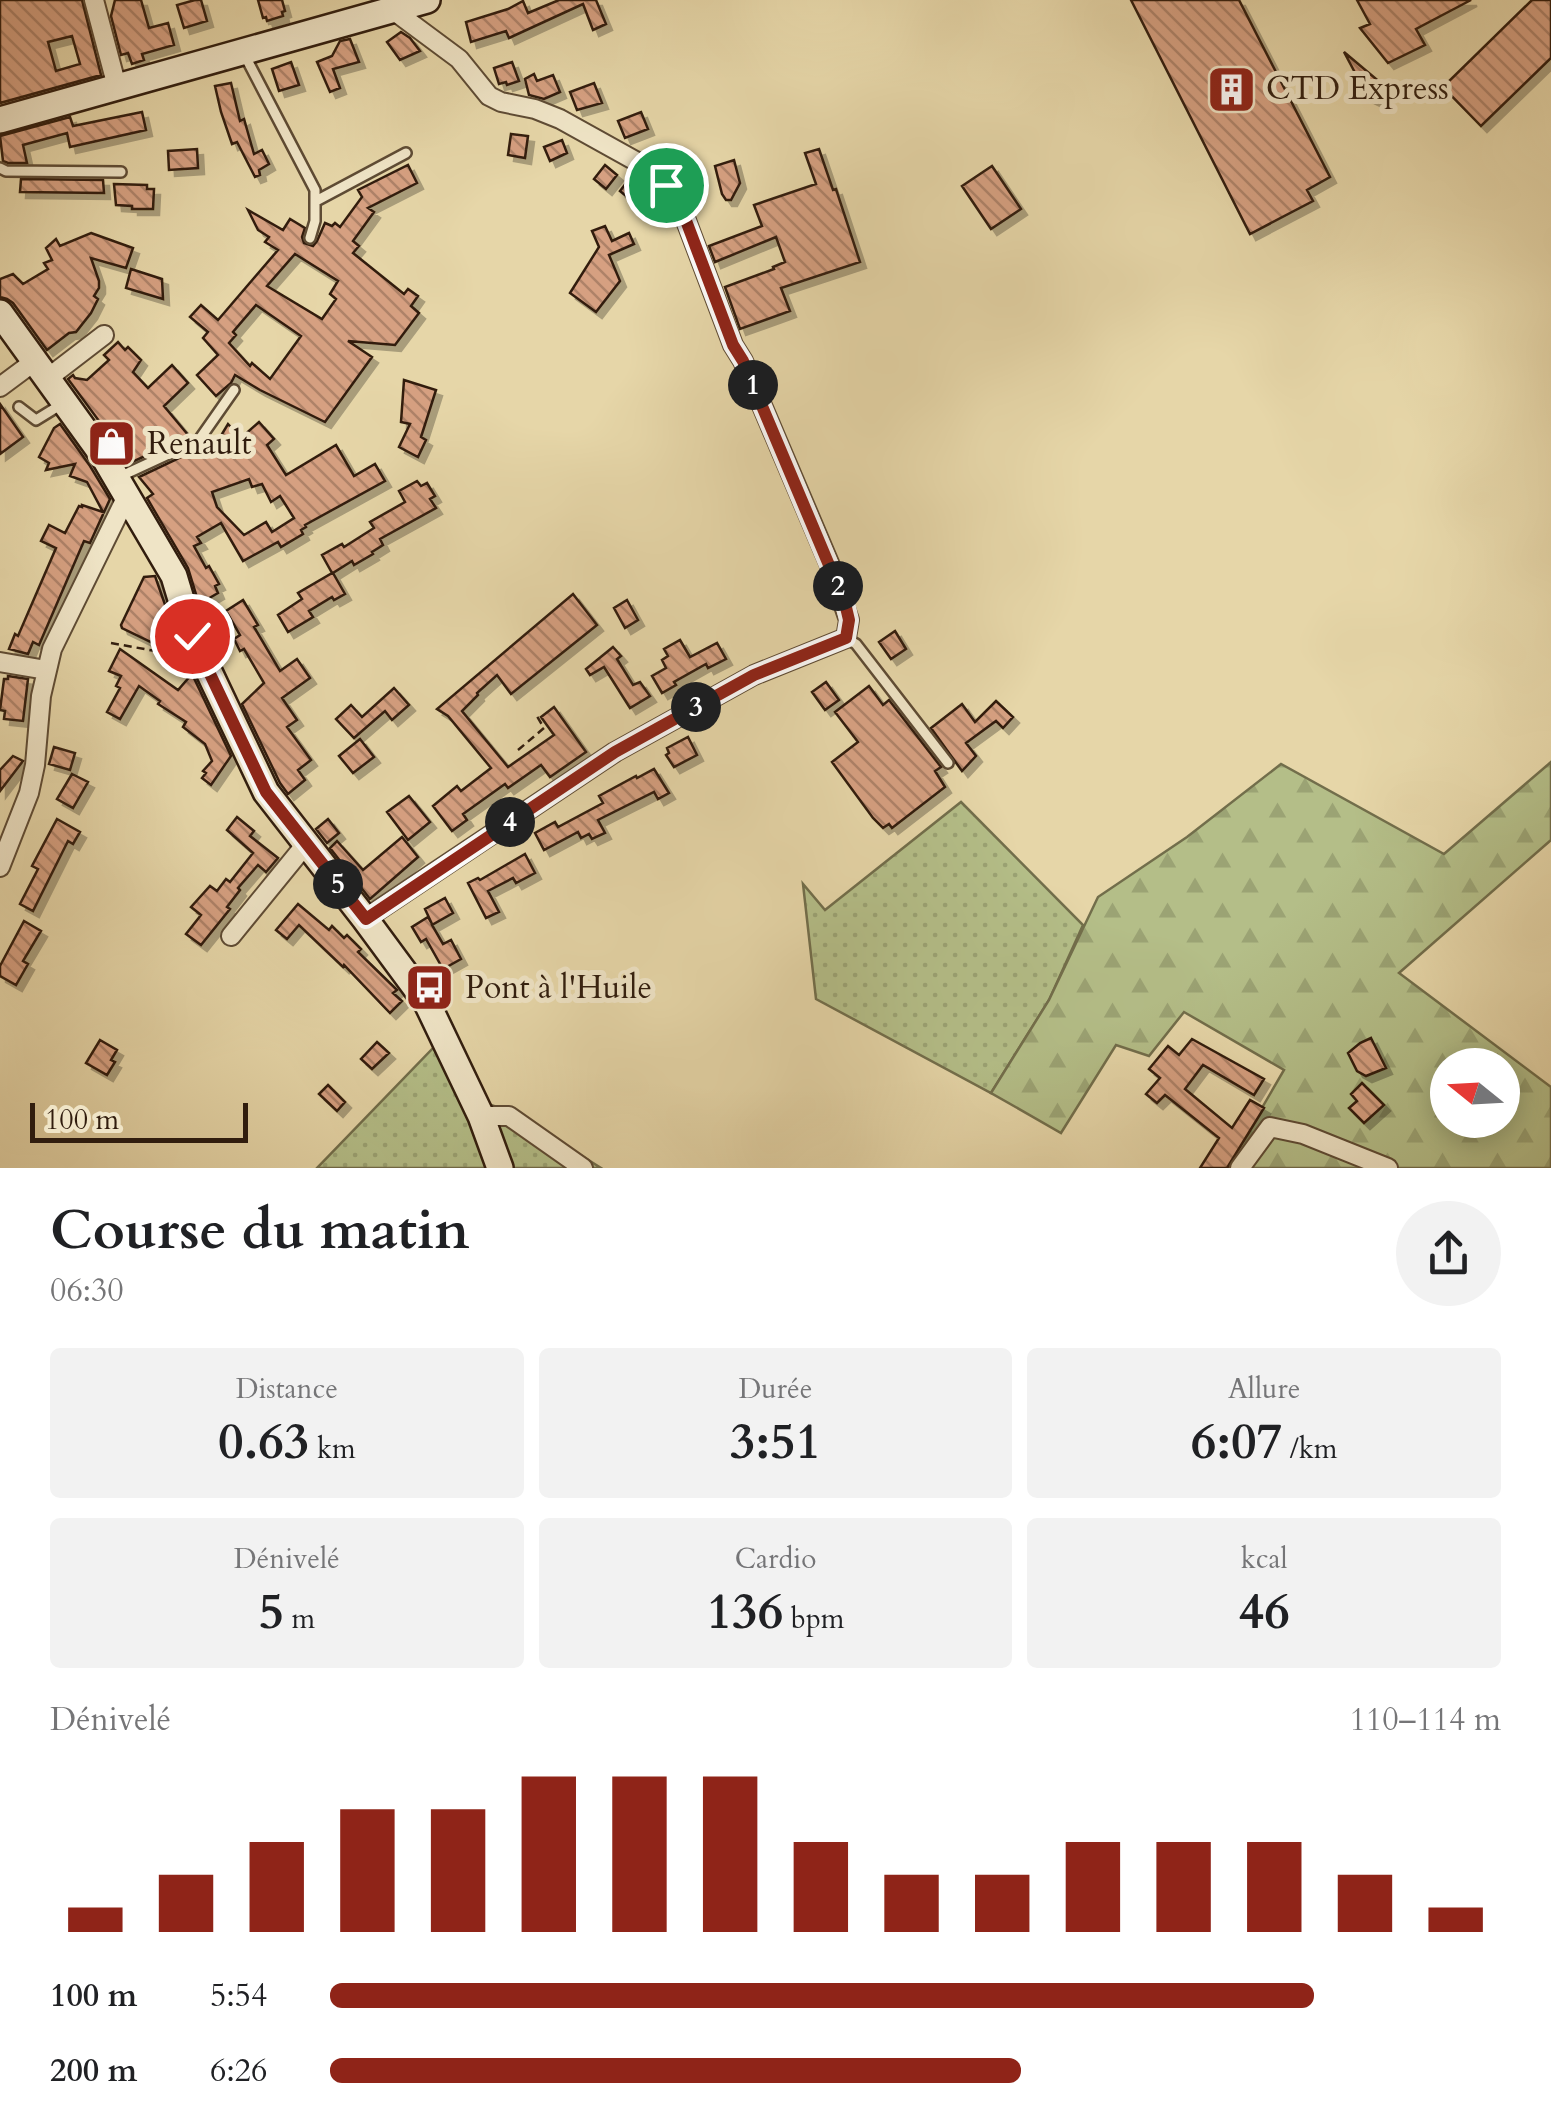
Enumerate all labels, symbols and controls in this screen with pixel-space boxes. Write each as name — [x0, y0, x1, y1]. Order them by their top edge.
building icon: CTD Express — [1205, 63, 1257, 115]
place label: CTD Express — [1266, 67, 1449, 111]
pin — [624, 143, 709, 228]
icon: arrive — [639, 158, 694, 213]
pin: 1 — [728, 360, 778, 410]
text: 1 — [746, 366, 760, 404]
shop icon: Renault — [86, 418, 138, 470]
place label: Renault — [147, 422, 252, 466]
pin: 2 — [813, 561, 863, 611]
text: 2 — [831, 567, 845, 605]
pin — [150, 594, 235, 679]
icon: check — [165, 609, 220, 664]
pin: 3 — [671, 682, 721, 732]
text: 3 — [689, 688, 703, 726]
pin: 4 — [485, 797, 535, 847]
text: 4 — [503, 803, 517, 841]
pin: 5 — [313, 859, 363, 909]
text: 5 — [331, 865, 345, 903]
bus stop icon: Pont à l'Huile — [404, 962, 456, 1014]
place label: Pont à l'Huile — [465, 966, 652, 1010]
north arrow — [1430, 1048, 1520, 1138]
map controls — [1430, 1048, 1520, 1138]
scale bar — [30, 1098, 248, 1142]
text: 100 m — [45, 1101, 119, 1139]
text: Course du matin — [50, 1194, 470, 1268]
button: share — [1396, 1201, 1501, 1306]
text: 06:30 — [50, 1269, 124, 1313]
text: Distance — [236, 1370, 338, 1408]
text: Durée — [739, 1370, 812, 1408]
text: Allure — [1228, 1370, 1300, 1408]
text: 0.63 — [218, 1408, 309, 1476]
text: 3:51 — [730, 1408, 821, 1476]
text: 6:07 — [1191, 1408, 1282, 1476]
text: km — [309, 1430, 356, 1468]
text: /km — [1282, 1430, 1337, 1468]
text: Dénivelé — [234, 1540, 340, 1578]
text: Cardio — [735, 1540, 816, 1578]
text: kcal — [1241, 1540, 1288, 1578]
text: 5 — [258, 1578, 284, 1646]
text: 136 — [707, 1578, 783, 1646]
text: 46 — [1239, 1578, 1290, 1646]
text: m — [284, 1600, 315, 1638]
text: bpm — [783, 1600, 844, 1638]
text: Dénivelé — [50, 1698, 171, 1742]
text: 110–114 m — [1349, 1698, 1501, 1742]
text: 100 m — [50, 1974, 137, 2018]
text: 5:54 — [210, 1974, 267, 2018]
text: 200 m — [50, 2049, 137, 2093]
text: 6:26 — [210, 2049, 267, 2093]

